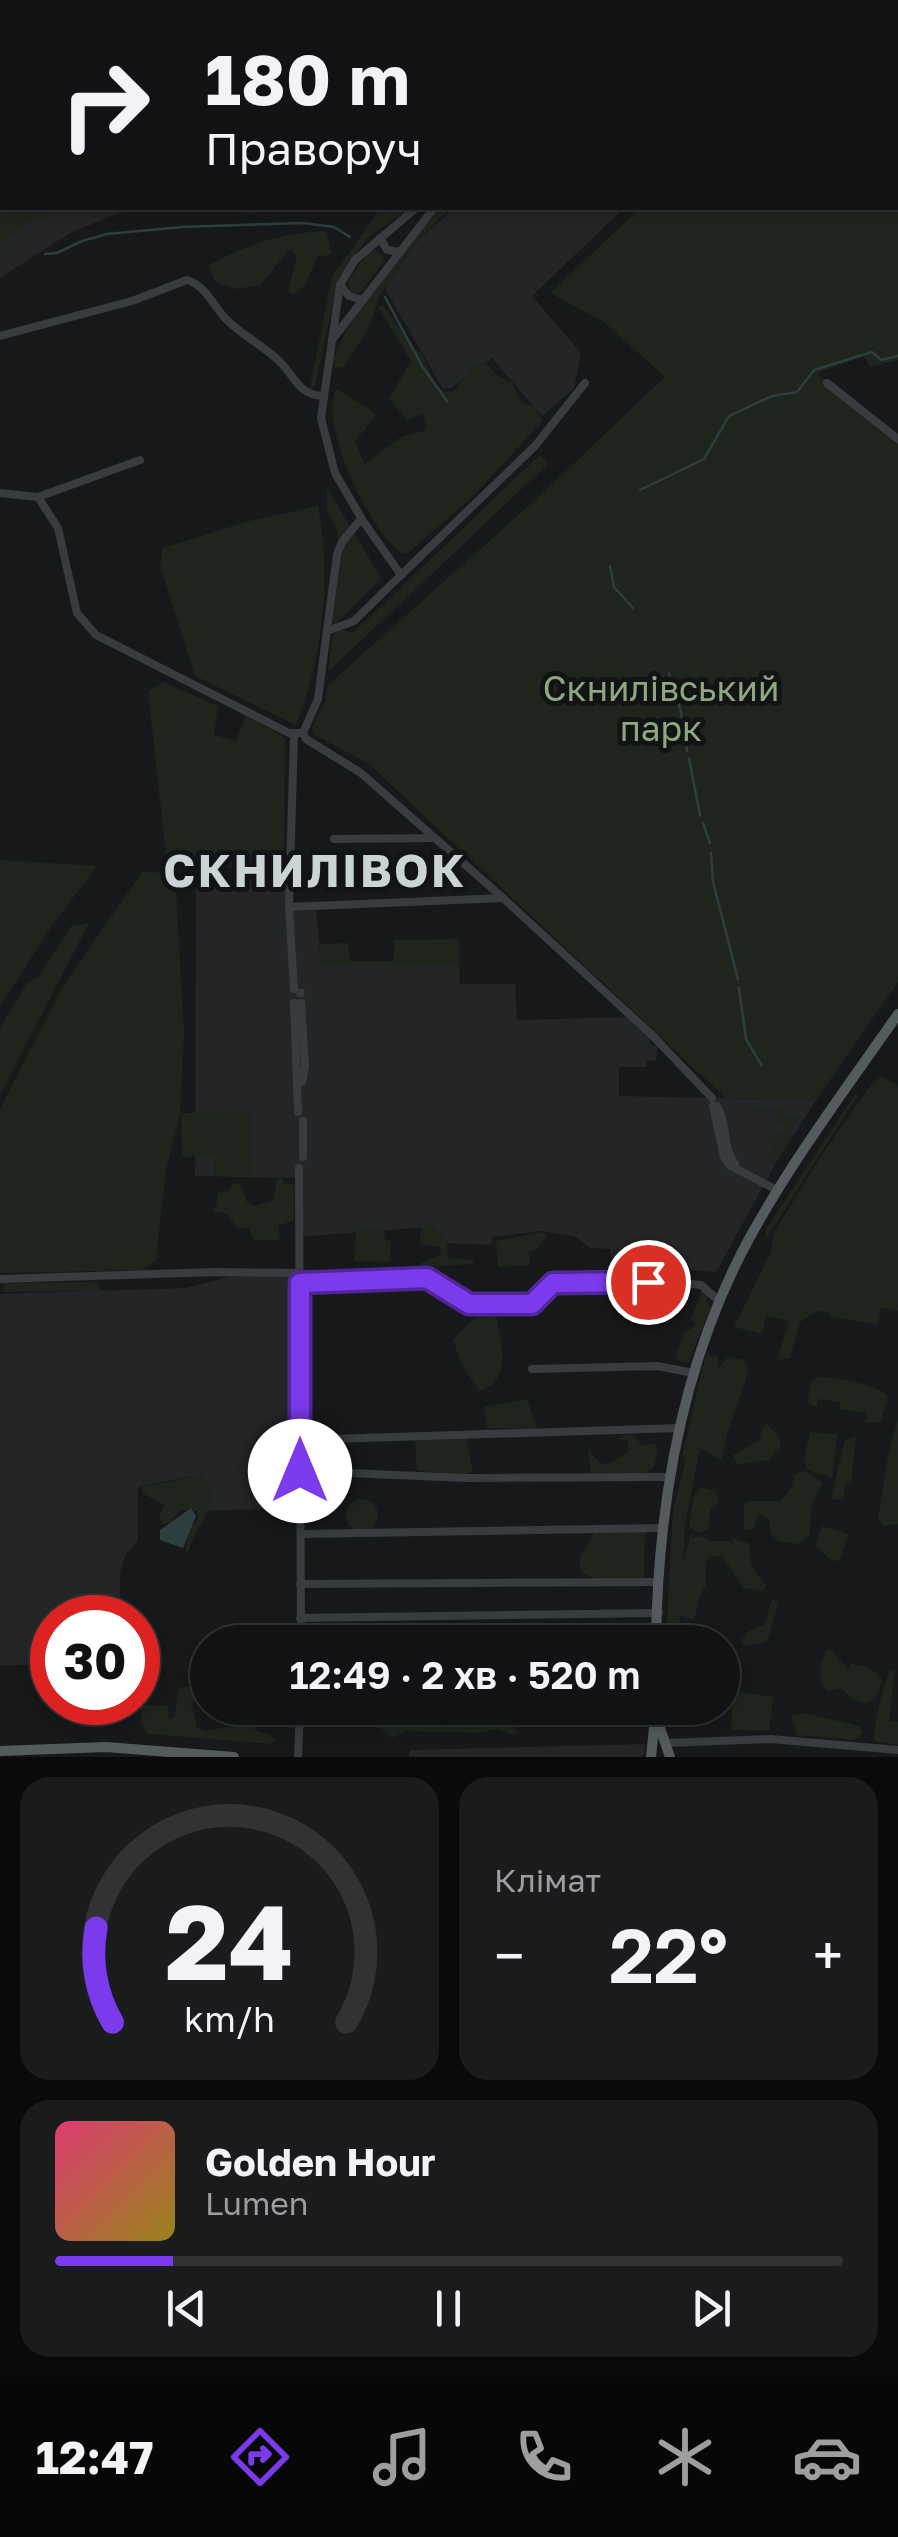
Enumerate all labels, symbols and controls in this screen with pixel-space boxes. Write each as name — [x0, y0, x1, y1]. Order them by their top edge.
text: 180 m — [205, 36, 410, 120]
icon: right — [40, 40, 170, 170]
text: Праворуч — [205, 121, 422, 175]
park label: Скнилівський парк — [543, 667, 779, 749]
district label: СКНИЛІВОК — [163, 843, 467, 897]
pin — [606, 1240, 691, 1325]
icon: arrive — [621, 1255, 676, 1310]
position arrow — [248, 1419, 352, 1523]
speed limit sign: 30 — [30, 1595, 160, 1725]
text: 12:49 · 2 хв · 520 m — [289, 1652, 641, 1697]
text: Клімат — [494, 1861, 601, 1899]
text: 24 — [165, 1878, 294, 2003]
text: 22° — [609, 1909, 728, 2000]
text: − — [494, 1922, 524, 1988]
text: + — [813, 1922, 843, 1988]
text: km/h — [184, 1997, 275, 2040]
text: Golden Hour — [205, 2139, 436, 2184]
text: Lumen — [205, 2184, 309, 2222]
icon: previous — [159, 2281, 214, 2336]
icon: pause — [421, 2281, 476, 2336]
icon: next — [684, 2281, 739, 2336]
icon: directions — [225, 2422, 295, 2492]
icon: music — [367, 2422, 437, 2492]
icon: phone — [509, 2422, 579, 2492]
icon: climate — [650, 2422, 720, 2492]
icon: car — [792, 2422, 862, 2492]
text: 12:47 — [36, 2430, 154, 2484]

